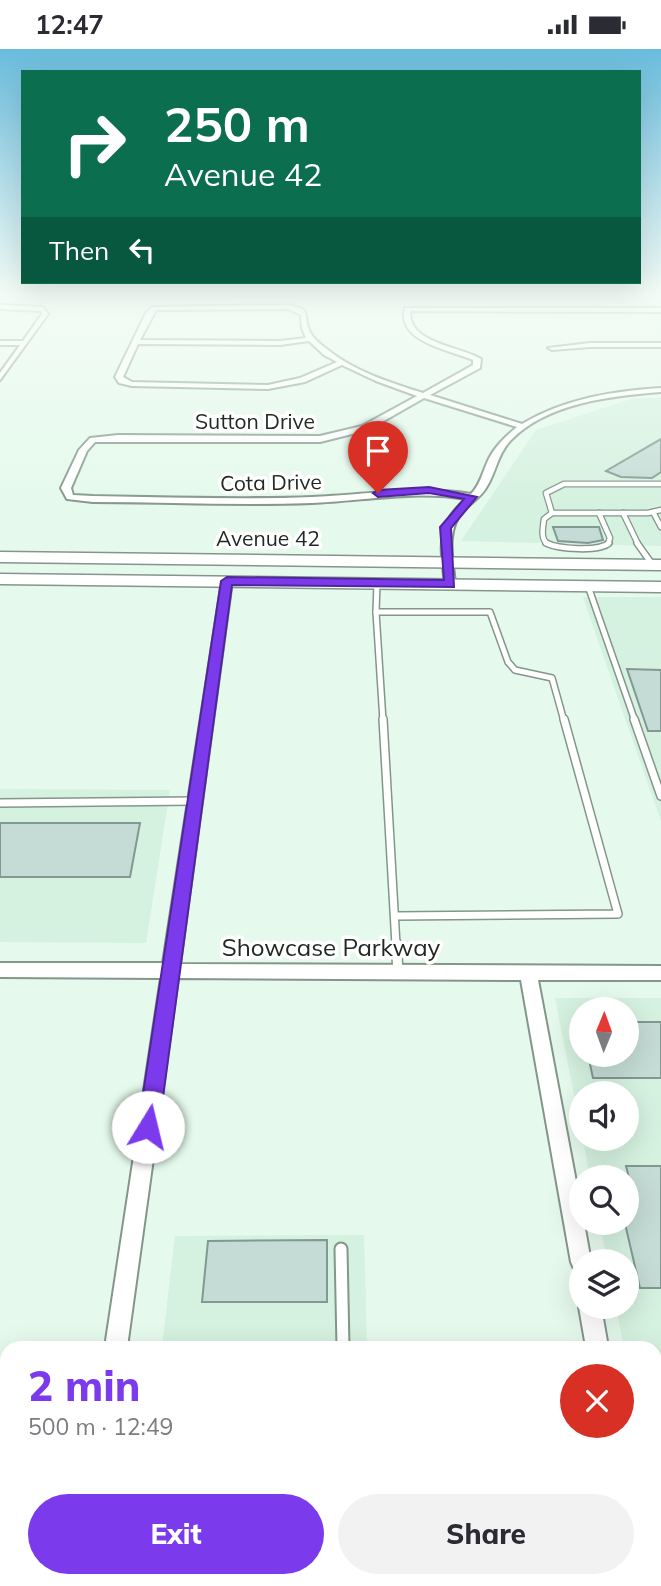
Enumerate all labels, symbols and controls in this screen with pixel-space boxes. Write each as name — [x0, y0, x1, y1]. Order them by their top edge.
text: 12:47 — [35, 8, 104, 41]
text: 250 m — [164, 93, 310, 154]
icon: right — [49, 98, 140, 189]
text: Avenue 42 — [164, 154, 322, 194]
icon: left — [123, 231, 161, 269]
text: Then — [49, 234, 109, 267]
street label: Sutton Drive — [195, 408, 315, 434]
pin — [348, 421, 408, 493]
icon: arrive — [359, 432, 397, 470]
street label: Cota Drive — [220, 468, 322, 496]
street label: Avenue 42 — [216, 525, 320, 551]
street label: Showcase Parkway — [222, 932, 440, 962]
north arrow — [569, 997, 639, 1067]
map controls — [569, 997, 639, 1319]
button: sound — [569, 1081, 639, 1151]
position arrow — [111, 1090, 185, 1164]
button: search — [569, 1165, 639, 1235]
button: layers — [569, 1249, 639, 1319]
text: 2 min — [28, 1359, 141, 1412]
button: close — [560, 1364, 634, 1438]
text: 500 m · 12:49 — [28, 1412, 173, 1441]
button: Exit — [28, 1494, 324, 1574]
button: Share — [338, 1494, 634, 1574]

